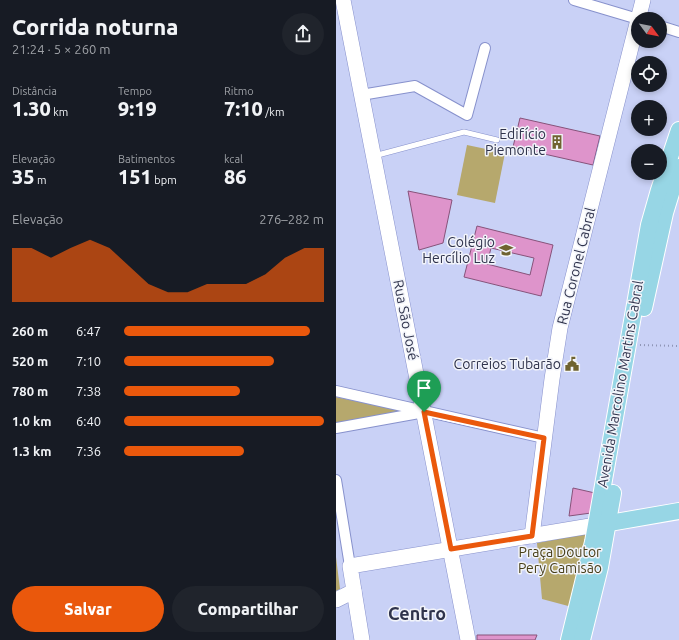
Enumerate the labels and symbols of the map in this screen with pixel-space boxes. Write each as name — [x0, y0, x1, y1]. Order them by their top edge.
north arrow — [631, 12, 667, 48]
place label: Edifício Piemonte — [485, 126, 546, 158]
building icon: Edifício Piemonte — [549, 134, 565, 150]
street label: Rua Coronel Cabral — [554, 205, 598, 326]
place label: Colégio Hercílio Luz — [422, 234, 495, 266]
school or university icon: Colégio Hercílio Luz — [498, 242, 514, 258]
street label: Rua São José — [390, 278, 422, 362]
street label: Avenida Marcolino Martins Cabral — [594, 279, 646, 489]
place label: Correios Tubarão — [454, 356, 561, 372]
public building icon: Correios Tubarão — [564, 356, 580, 372]
pin — [407, 371, 441, 412]
park label: Praça Doutor Pery Camisão — [518, 544, 602, 576]
district label: Centro — [388, 603, 446, 623]

